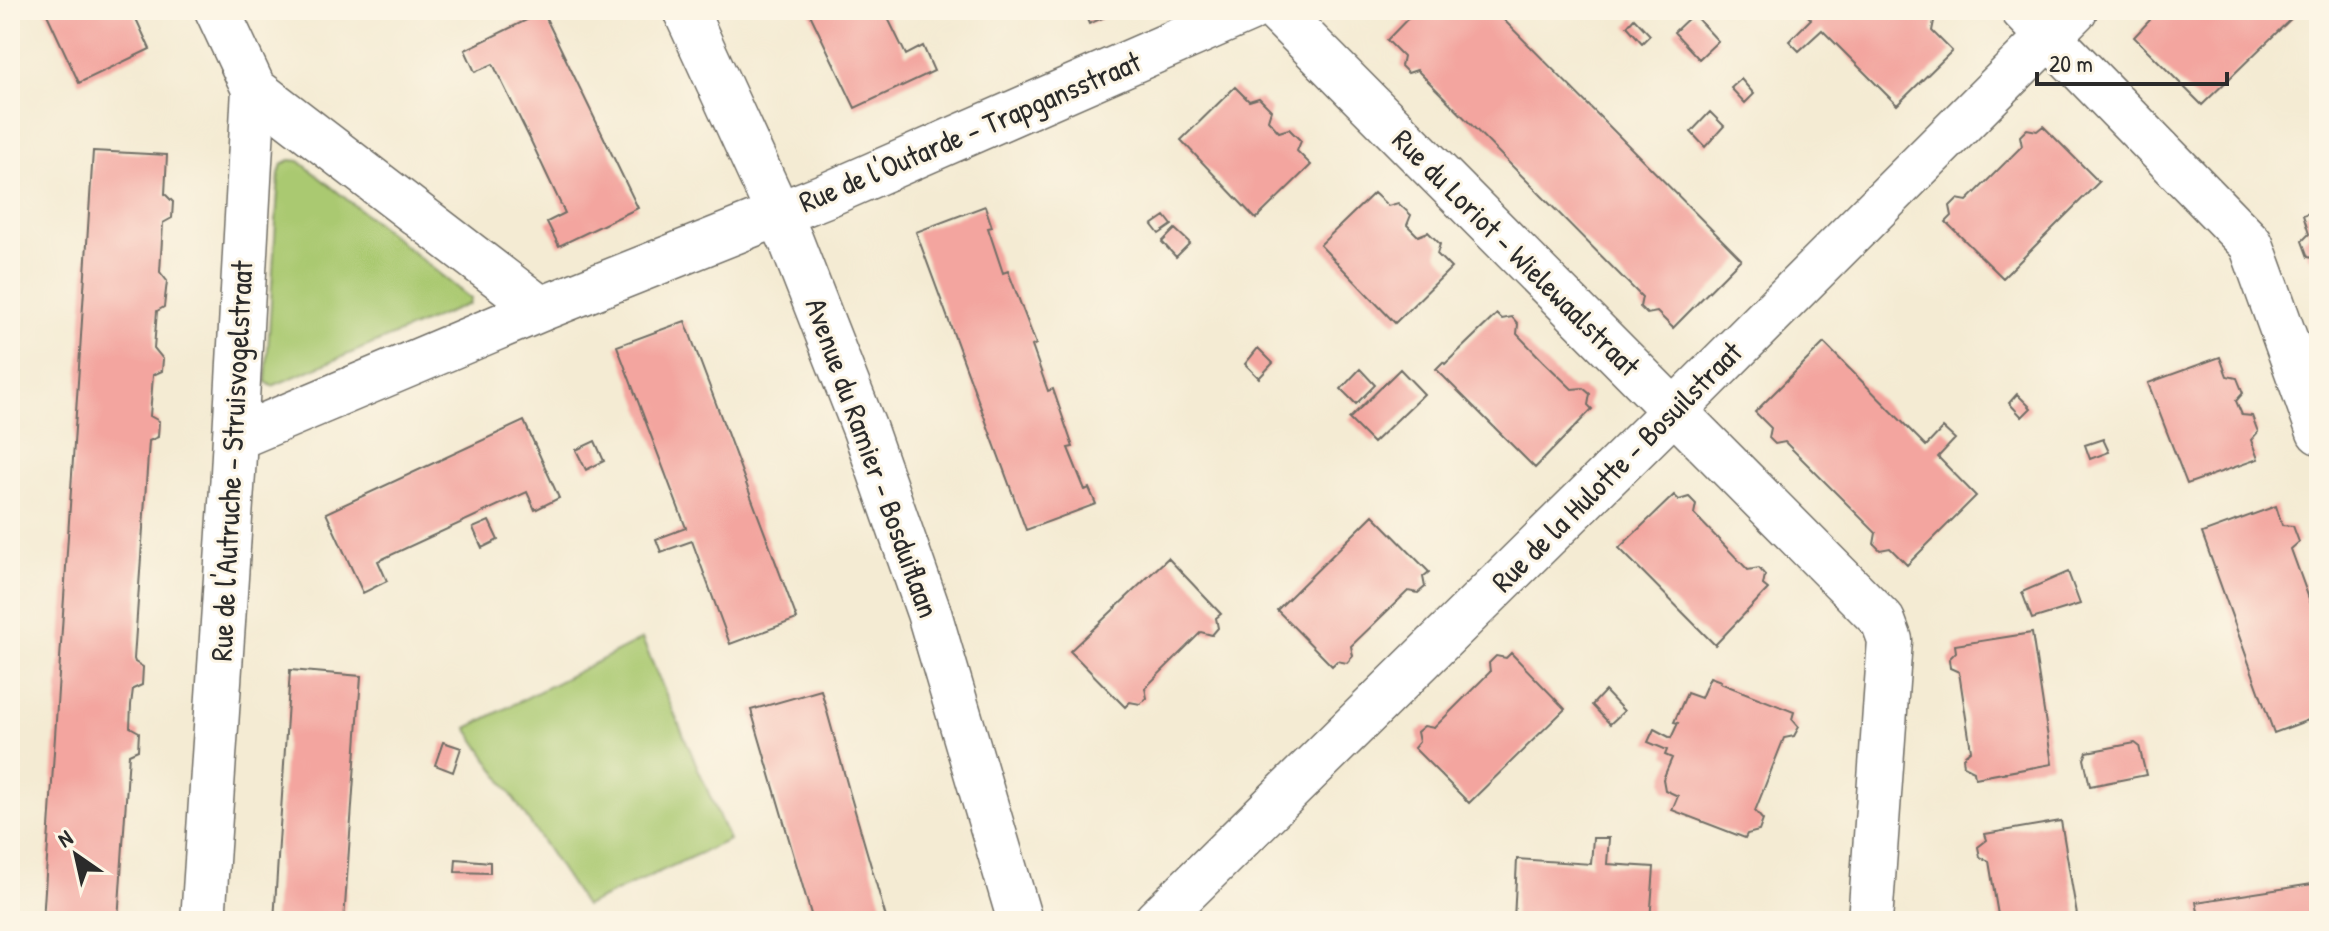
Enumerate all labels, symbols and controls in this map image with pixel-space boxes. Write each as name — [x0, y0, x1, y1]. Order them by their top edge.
scale bar — [2037, 36, 2227, 86]
street label: Rue de l'Outarde - Trapgansstraat — [793, 41, 1147, 221]
text: 20 m — [2049, 47, 2093, 79]
street label: Rue du Loriot - Wielewaalstraat — [1384, 120, 1650, 385]
street label: Rue de l'Autruche - Struisvogelstraat — [201, 259, 262, 662]
street label: Avenue du Ramier - Bosduiflaan — [796, 292, 949, 623]
street label: Rue de la Hulotte - Bosuilstraat — [1482, 332, 1751, 600]
north arrow — [36, 815, 116, 895]
text: N — [52, 823, 78, 854]

